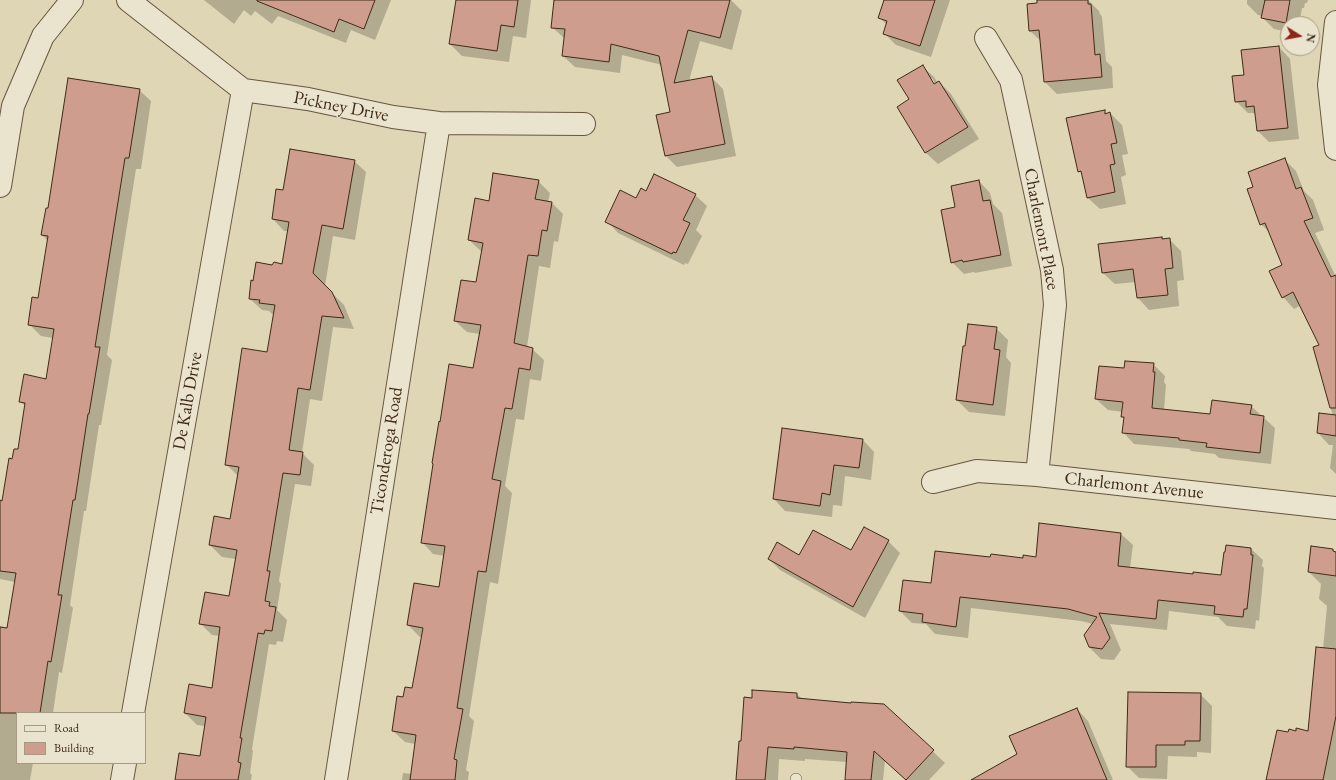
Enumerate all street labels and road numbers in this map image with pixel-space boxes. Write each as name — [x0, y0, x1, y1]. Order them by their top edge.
street label: Pickney Drive — [292, 87, 390, 127]
street label: Charlemont Place — [1019, 166, 1063, 292]
street label: De Kalb Drive — [169, 350, 207, 452]
street label: Ticonderoga Road — [366, 386, 408, 516]
street label: Charlemont Avenue — [1063, 468, 1205, 504]

